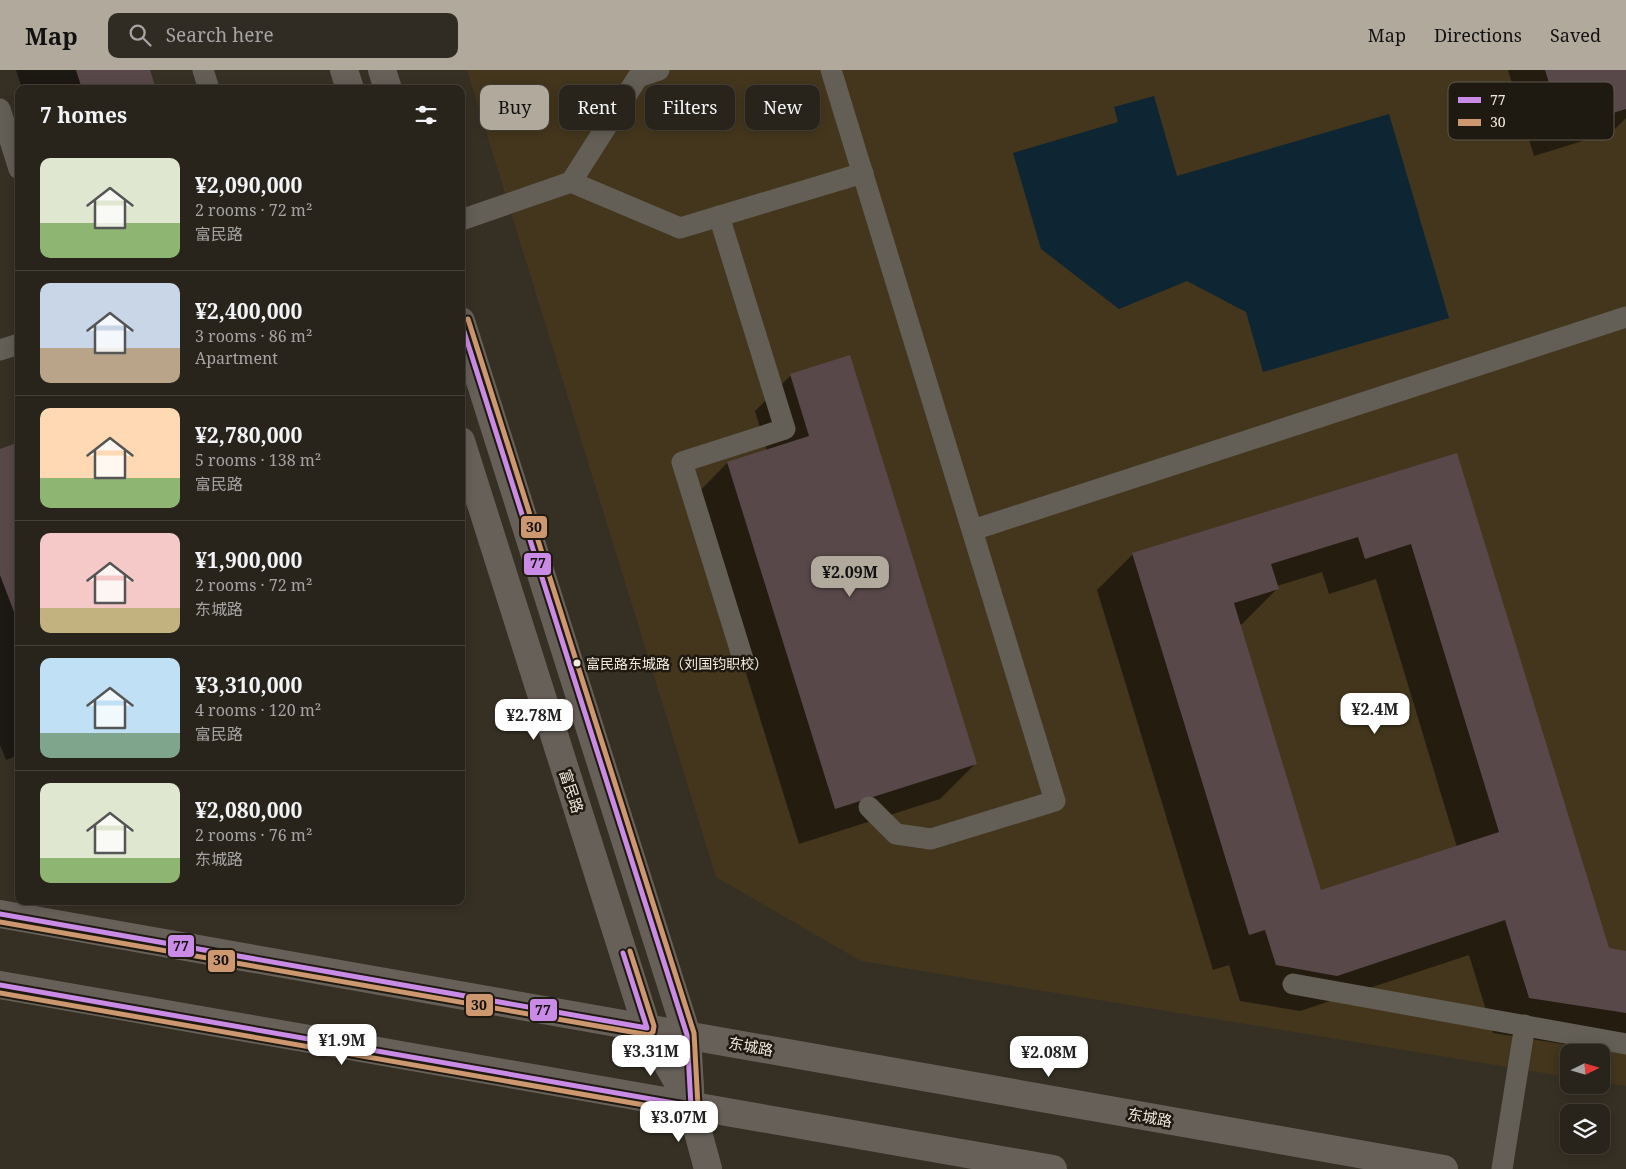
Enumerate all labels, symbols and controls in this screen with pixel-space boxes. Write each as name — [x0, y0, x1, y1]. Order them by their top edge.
search box — [108, 13, 458, 58]
text: Map — [25, 19, 78, 52]
icon: search — [126, 21, 154, 49]
text: Search here — [166, 22, 274, 48]
text: Map — [1368, 23, 1406, 47]
text: Directions — [1434, 23, 1522, 47]
text: Saved — [1550, 23, 1601, 47]
legend — [1448, 82, 1614, 140]
chip: Buy — [480, 85, 549, 130]
chip: Rent — [559, 85, 635, 130]
chip: Filters — [645, 85, 735, 130]
chip: New — [745, 85, 820, 130]
text: 77 — [1490, 90, 1506, 109]
text: 7 homes — [40, 101, 127, 129]
icon: filters — [412, 101, 440, 129]
text: 30 — [1490, 112, 1506, 131]
text: ¥2,090,000 — [195, 171, 302, 199]
icon: home — [80, 178, 140, 238]
text: 2 rooms · 72 m² — [195, 199, 312, 221]
text: 富民路 — [195, 223, 243, 245]
text: ¥2,400,000 — [195, 297, 302, 325]
icon: home — [80, 303, 140, 363]
text: 3 rooms · 86 m² — [195, 325, 312, 347]
text: Apartment — [195, 347, 278, 369]
text: ¥2,780,000 — [195, 421, 302, 449]
icon: home — [80, 428, 140, 488]
text: 5 rooms · 138 m² — [195, 449, 321, 471]
text: 富民路 — [195, 473, 243, 495]
line badge: 30 — [520, 515, 548, 539]
text: 30 — [526, 517, 542, 536]
text: ¥1,900,000 — [195, 546, 302, 574]
line badge: 77 — [523, 552, 552, 576]
icon: home — [80, 553, 140, 613]
text: 77 — [530, 553, 546, 572]
pin: ¥2.09M — [809, 556, 891, 598]
text: ¥2.09M — [822, 561, 878, 583]
text: 2 rooms · 72 m² — [195, 574, 312, 596]
text: 东城路 — [195, 598, 243, 620]
place label: 富民路东城路（刘国钧职校） — [586, 654, 768, 673]
marker: 富民路东城路（刘国钧职校） — [572, 658, 582, 668]
text: ¥3,310,000 — [195, 671, 302, 699]
icon: home — [80, 678, 140, 738]
pin: ¥2.4M — [1340, 692, 1410, 735]
pin: ¥2.78M — [493, 698, 575, 741]
text: ¥2.4M — [1351, 698, 1399, 720]
text: 4 rooms · 120 m² — [195, 699, 321, 721]
text: ¥2.78M — [506, 704, 562, 726]
text: 富民路 — [195, 723, 243, 745]
street label: 富民路 — [556, 767, 588, 815]
text: ¥2,080,000 — [195, 796, 302, 824]
icon: home — [80, 803, 140, 863]
text: 2 rooms · 76 m² — [195, 824, 312, 846]
text: 东城路 — [195, 848, 243, 870]
line badge: 77 — [167, 934, 195, 958]
text: 77 — [173, 936, 189, 955]
line badge: 30 — [207, 949, 236, 973]
text: 30 — [213, 950, 229, 969]
line badge: 30 — [465, 993, 494, 1017]
text: 30 — [471, 995, 487, 1014]
line badge: 77 — [529, 998, 558, 1022]
text: 77 — [535, 1000, 551, 1019]
pin: ¥1.9M — [307, 1024, 377, 1066]
text: ¥1.9M — [318, 1029, 366, 1051]
street label: 东城路 — [727, 1032, 775, 1060]
pin: ¥3.31M — [610, 1034, 692, 1077]
pin: ¥2.08M — [1008, 1036, 1090, 1078]
text: ¥3.31M — [623, 1040, 679, 1062]
text: ¥2.08M — [1021, 1041, 1077, 1063]
north arrow — [1560, 1044, 1610, 1094]
map controls — [1560, 1044, 1610, 1154]
pin: ¥3.07M — [638, 1100, 720, 1143]
street label: 东城路 — [1126, 1103, 1174, 1131]
button: layers — [1560, 1104, 1610, 1154]
text: ¥3.07M — [651, 1106, 707, 1128]

